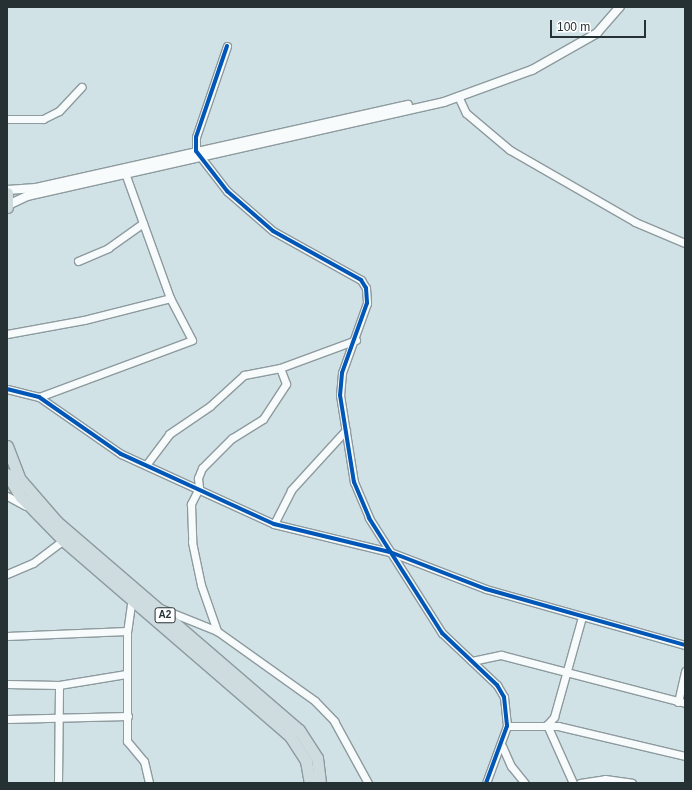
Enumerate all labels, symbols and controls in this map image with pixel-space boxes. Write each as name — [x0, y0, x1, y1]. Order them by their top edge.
scale bar — [552, 12, 648, 38]
text: 100 m — [557, 20, 590, 34]
road number: A2 — [154, 607, 176, 623]

